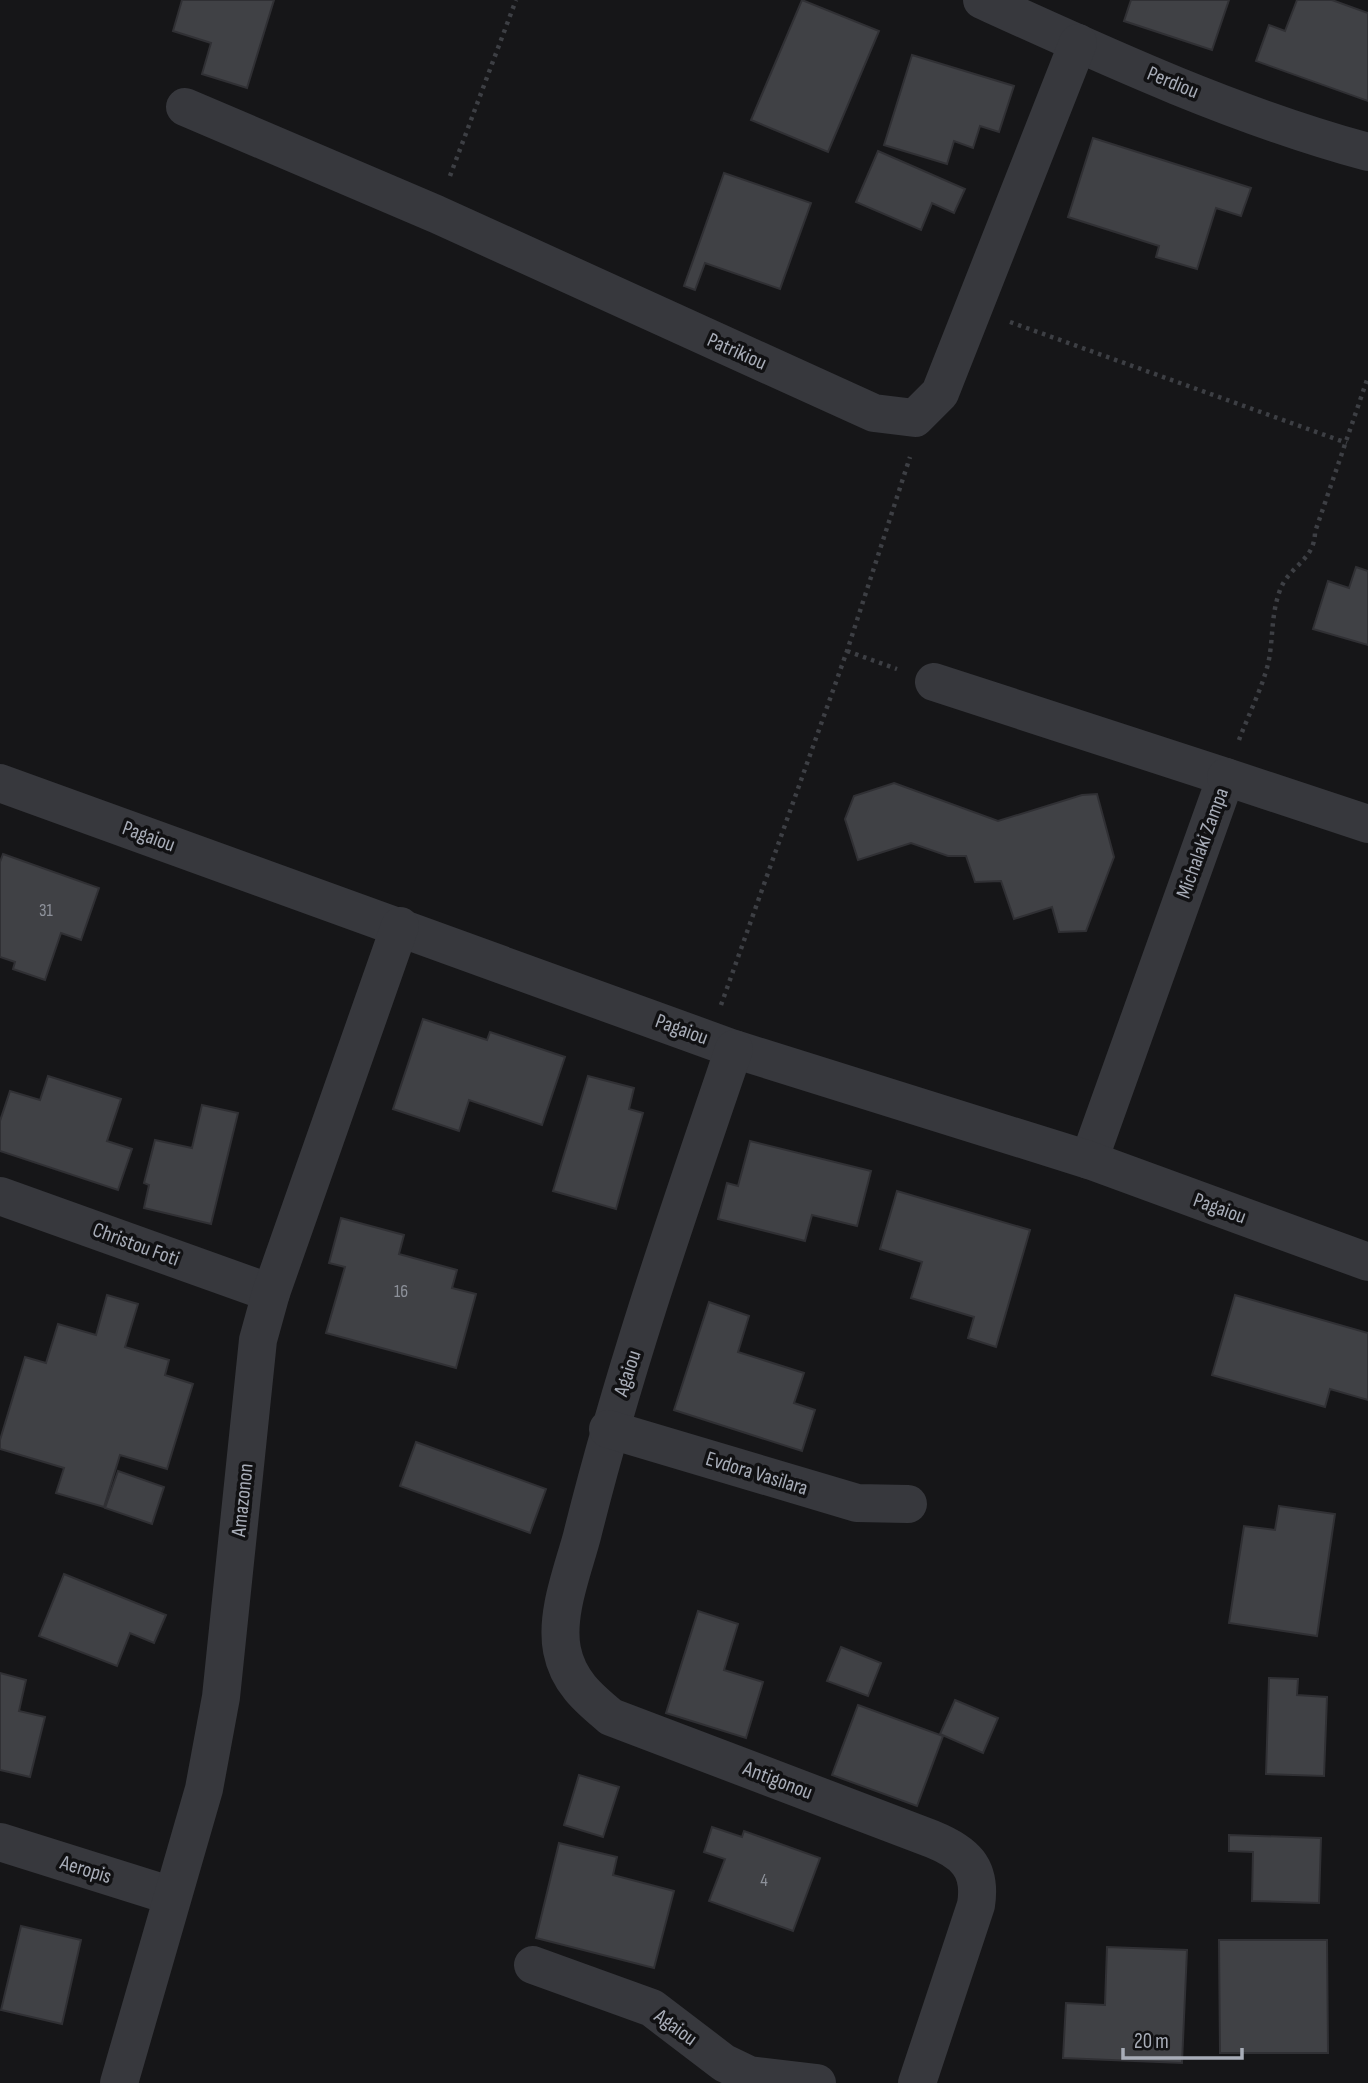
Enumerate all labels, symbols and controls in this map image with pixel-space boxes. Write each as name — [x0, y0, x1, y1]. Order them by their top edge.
street label: Perdiou — [1143, 61, 1202, 104]
street label: Patrikiou — [703, 327, 770, 376]
street label: Michalaki Zampa — [1171, 784, 1234, 902]
street label: Pagaiou — [119, 815, 179, 857]
house number: 31 — [39, 900, 54, 921]
street label: Pagaiou — [652, 1008, 712, 1050]
street label: Pagaiou — [1190, 1187, 1250, 1229]
street label: Christou Foti — [89, 1217, 183, 1272]
house number: 16 — [394, 1281, 408, 1302]
street label: Agaiou — [608, 1347, 647, 1400]
street label: Evdora Vasilara — [703, 1446, 811, 1501]
street label: Amazonon — [226, 1462, 259, 1539]
street label: Antigonou — [739, 1755, 816, 1805]
street label: Aeropis — [56, 1850, 115, 1889]
house number: 4 — [760, 1870, 768, 1891]
street label: Agaiou — [649, 2003, 702, 2051]
scale bar — [1123, 2016, 1242, 2060]
text: 20 m — [1134, 2029, 1169, 2054]

